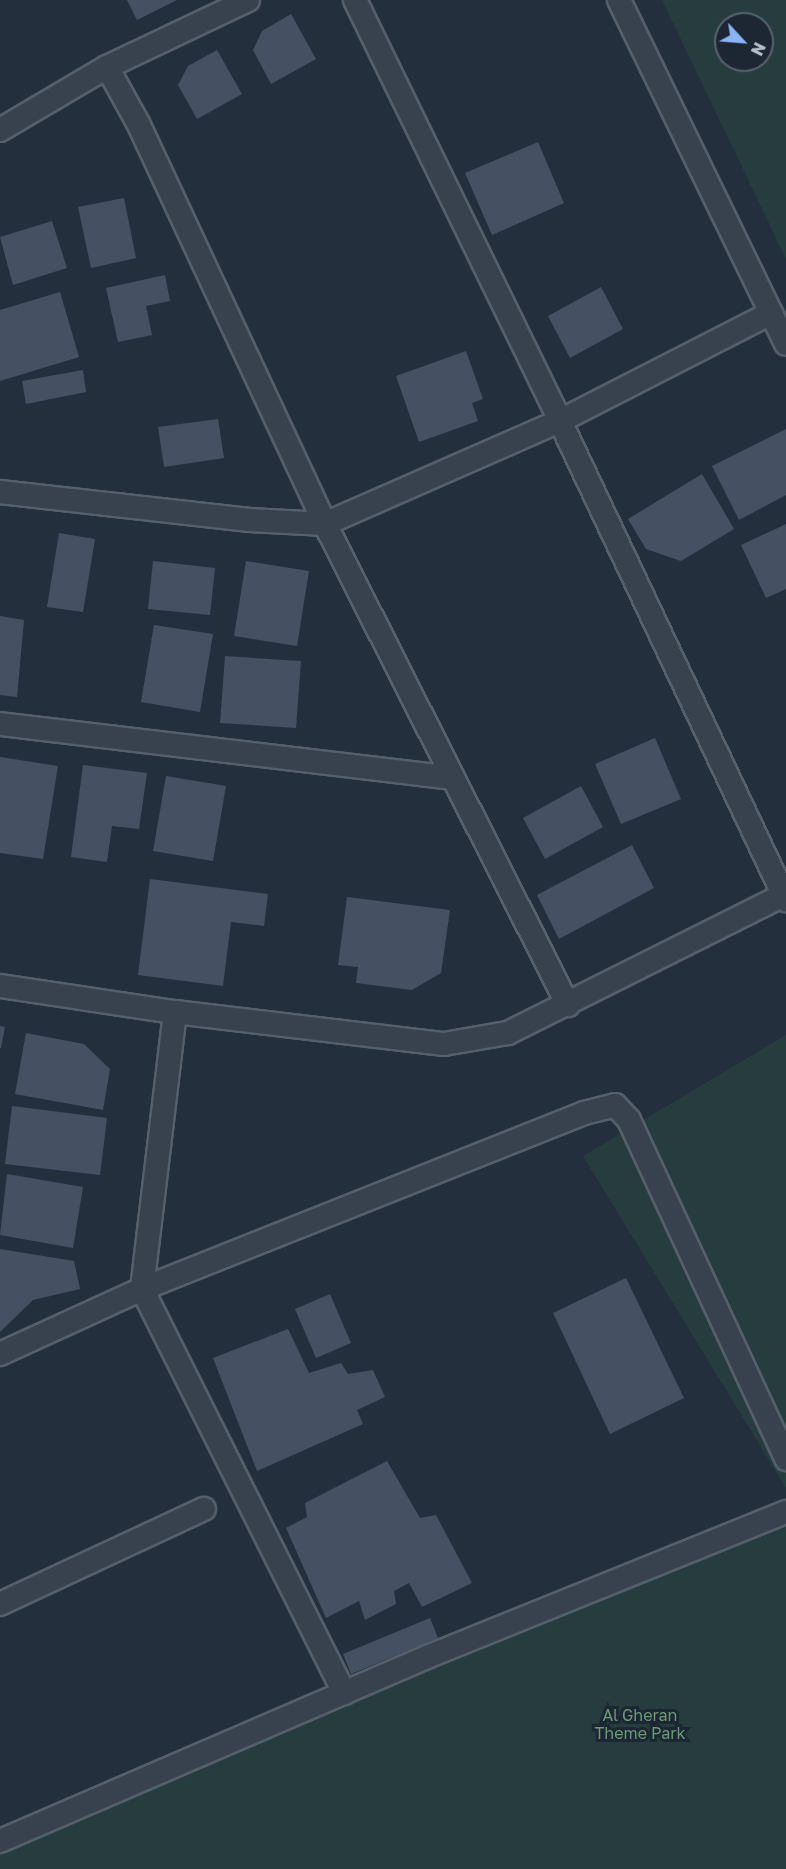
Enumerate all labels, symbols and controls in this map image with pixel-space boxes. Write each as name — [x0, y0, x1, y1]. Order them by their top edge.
north arrow — [714, 12, 774, 72]
text: N — [747, 39, 770, 59]
park label: Al Gheran Theme Park — [594, 1705, 686, 1743]

